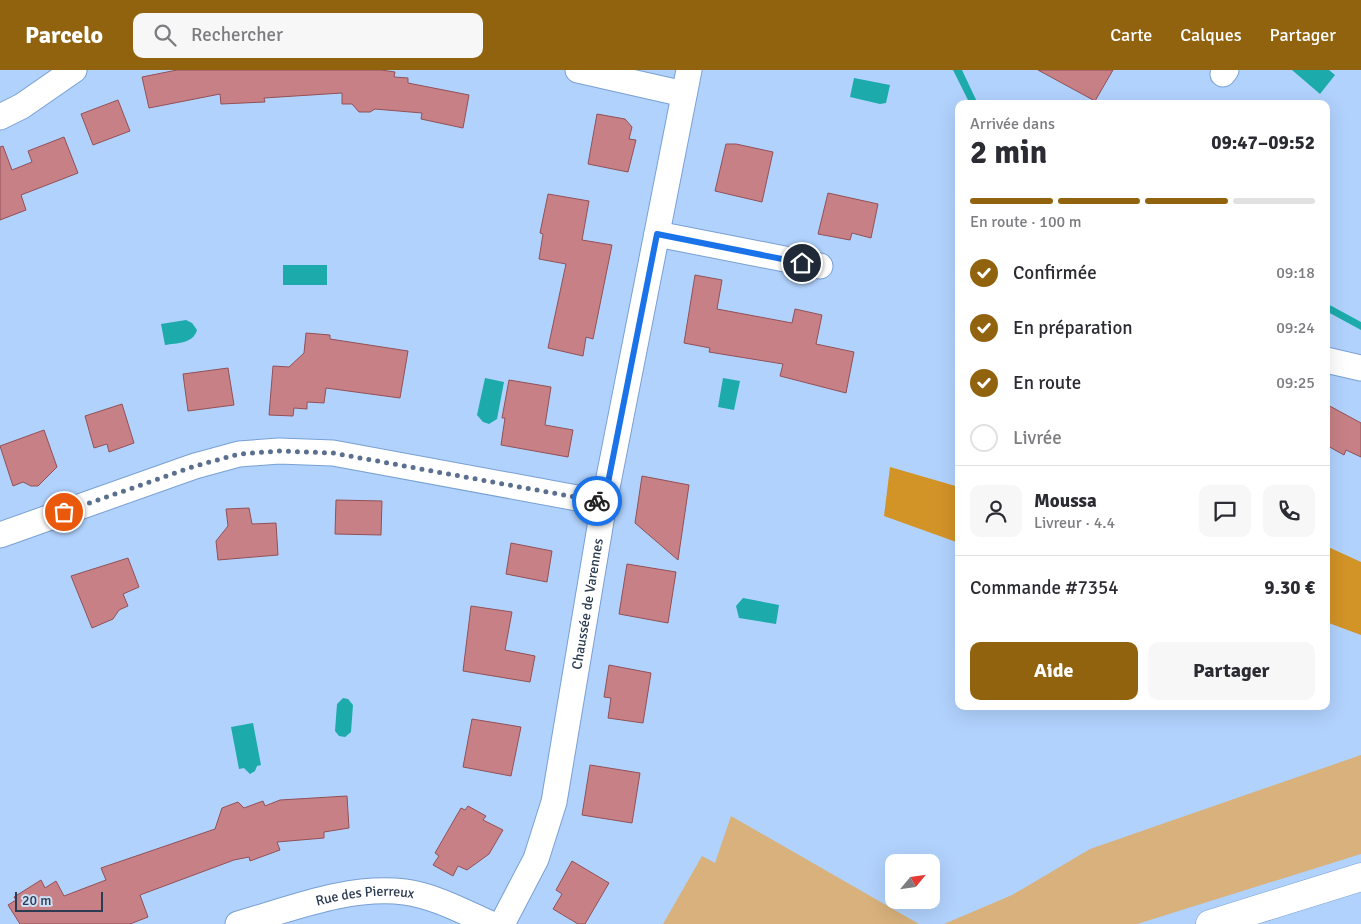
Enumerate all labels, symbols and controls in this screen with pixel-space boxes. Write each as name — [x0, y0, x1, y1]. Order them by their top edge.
search box — [133, 13, 483, 58]
text: Parcelo — [25, 20, 103, 50]
icon: search — [151, 21, 179, 49]
text: Rechercher — [191, 23, 283, 47]
text: Carte — [1110, 24, 1152, 46]
text: Calques — [1180, 24, 1242, 46]
text: Partager — [1270, 24, 1336, 46]
text: Arrivée dans — [970, 114, 1055, 134]
text: 09:47–09:52 — [1211, 131, 1315, 155]
text: 2 min — [970, 133, 1047, 172]
text: En route · 100 m — [970, 212, 1082, 232]
pin — [781, 242, 823, 284]
icon: home — [788, 249, 816, 277]
icon: check — [970, 259, 998, 287]
text: Confirmée — [1013, 261, 1097, 285]
text: 09:18 — [1276, 263, 1315, 283]
icon: check — [970, 314, 998, 342]
text: En préparation — [1013, 316, 1133, 340]
text: 09:24 — [1276, 318, 1315, 338]
icon: check — [970, 369, 998, 397]
text: En route — [1013, 371, 1081, 395]
text: 09:25 — [1276, 373, 1315, 393]
text: Livrée — [1013, 426, 1062, 450]
courier — [572, 476, 622, 526]
button: person — [970, 485, 1022, 537]
button: chat — [1199, 485, 1251, 537]
button: phone — [1263, 485, 1315, 537]
icon: bike — [583, 487, 611, 515]
text: Moussa — [1034, 489, 1097, 513]
pin — [43, 491, 85, 533]
icon: bag — [50, 498, 78, 526]
text: Livreur · 4.4 — [1034, 513, 1115, 533]
street label: Chaussée de Varennes — [568, 537, 607, 671]
text: Commande #7354 — [970, 576, 1119, 600]
text: 9.30 € — [1264, 576, 1315, 600]
button: Aide — [970, 642, 1138, 700]
button: Partager — [1148, 642, 1315, 700]
north arrow — [885, 854, 940, 909]
map controls — [885, 854, 940, 909]
street label: Rue des Pierreux — [314, 883, 416, 910]
scale bar — [15, 889, 102, 912]
text: 20 m — [22, 892, 51, 909]

